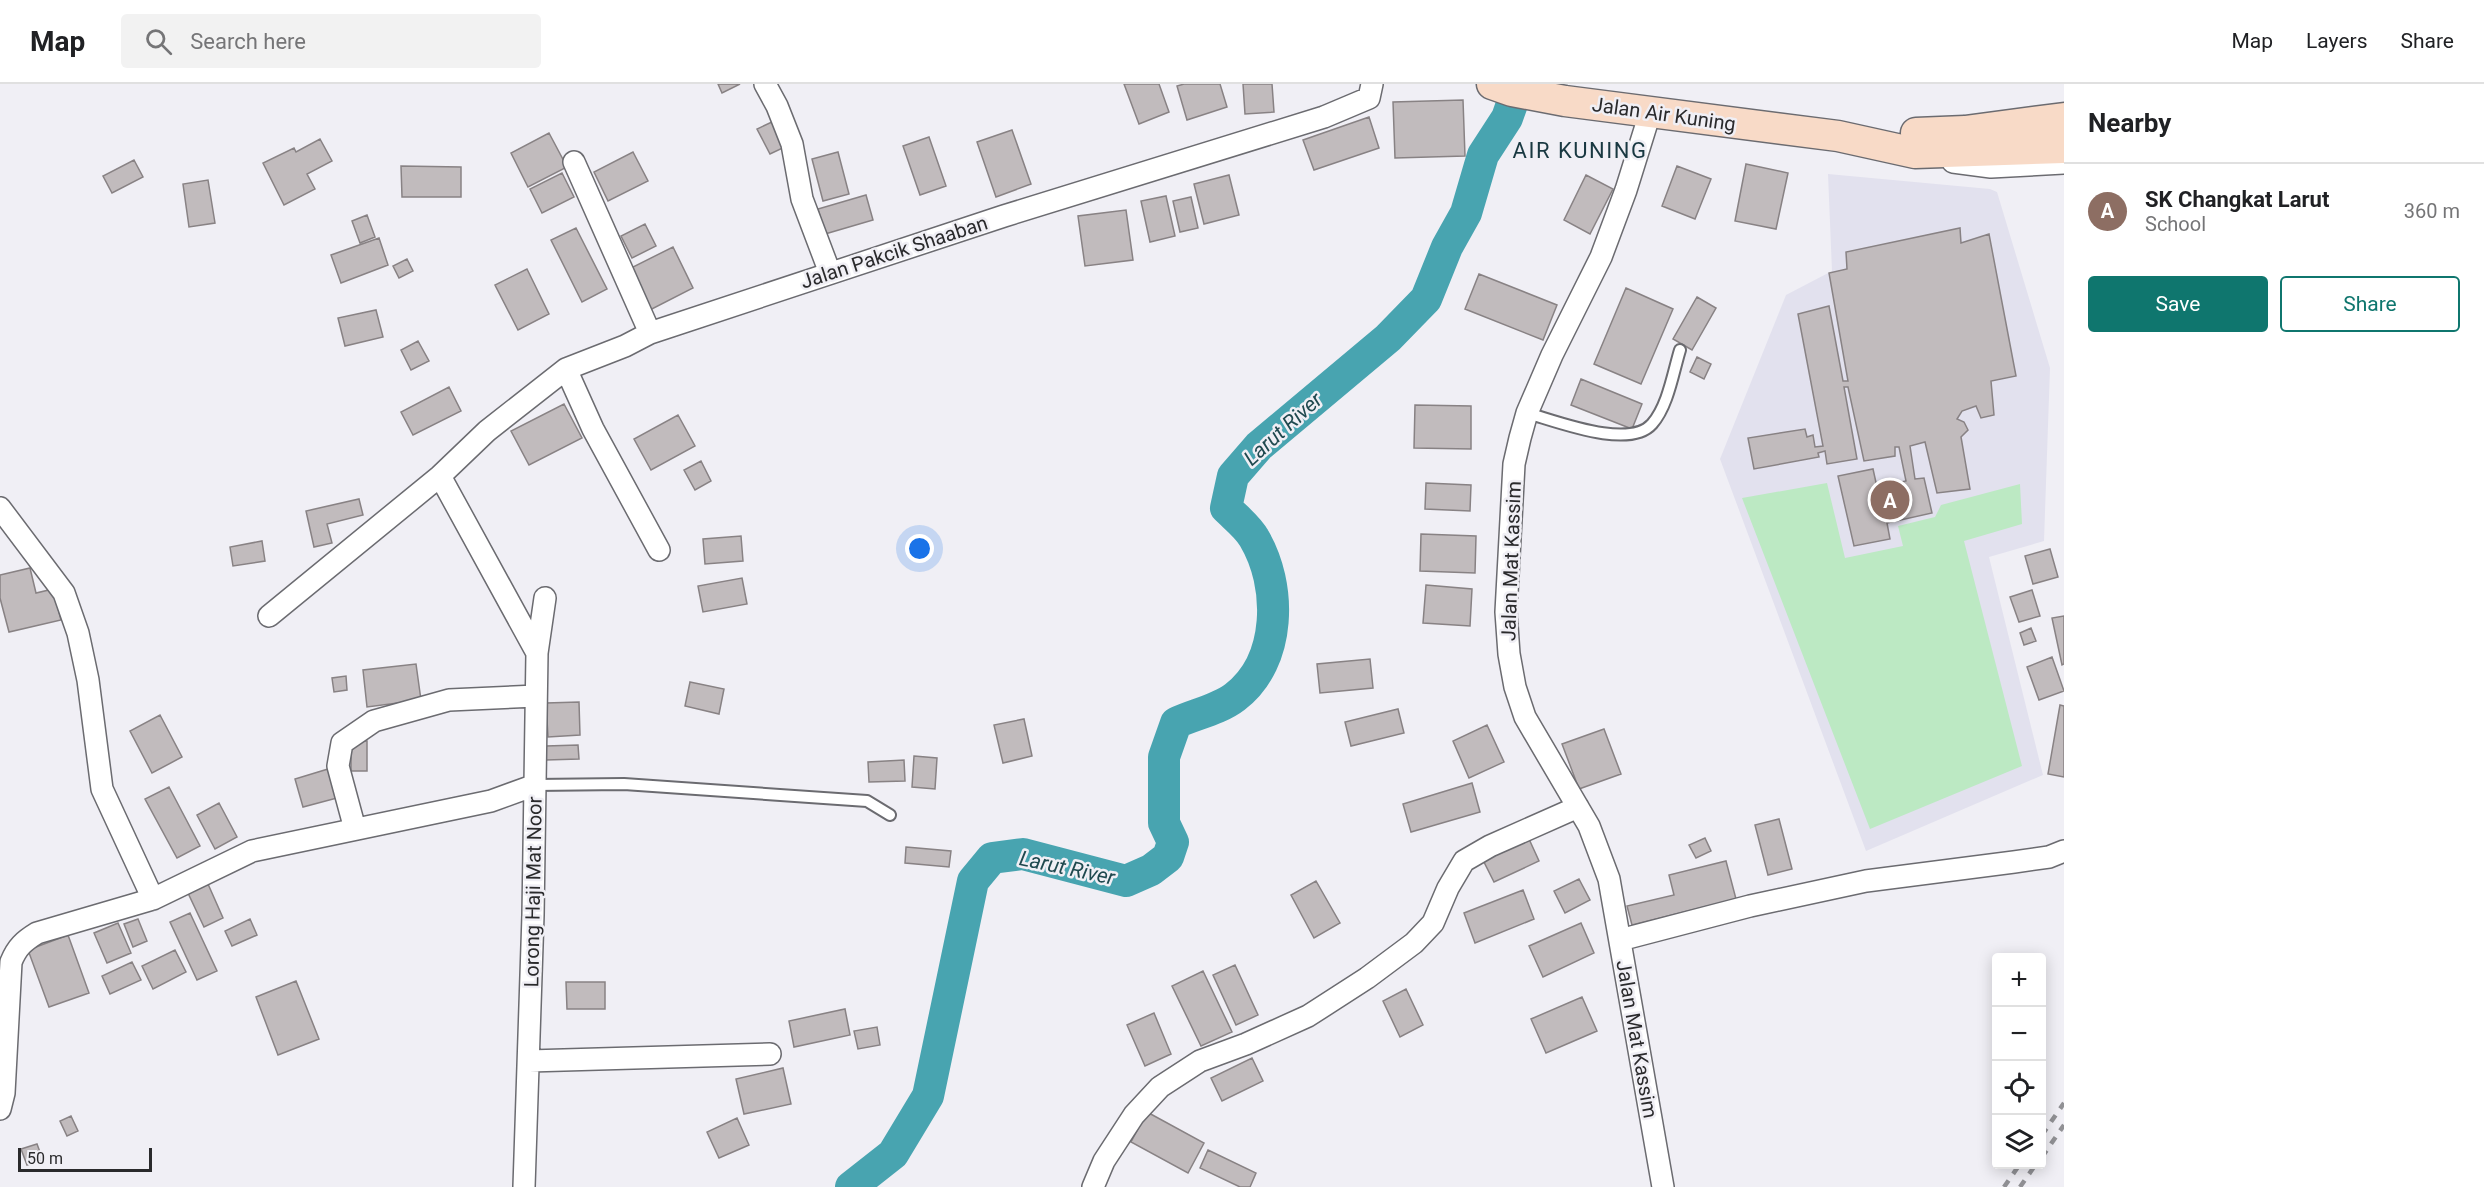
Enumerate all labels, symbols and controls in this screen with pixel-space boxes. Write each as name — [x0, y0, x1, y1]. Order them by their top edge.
search box — [121, 14, 541, 68]
text: Map — [30, 25, 85, 58]
icon: search — [142, 25, 175, 58]
text: Search here — [190, 29, 306, 54]
text: Map — [2231, 29, 2273, 53]
text: Layers — [2306, 29, 2367, 53]
text: Share — [2400, 29, 2454, 53]
street label: Jalan Air Kuning — [1591, 92, 1737, 136]
text: Nearby — [2088, 108, 2171, 138]
district label: AIR KUNING — [1513, 138, 1647, 163]
text: SK Changkat Larut — [2145, 187, 2329, 212]
text: A — [2101, 199, 2114, 223]
text: 360 m — [2404, 199, 2460, 223]
street label: Jalan Pakcik Shaaban — [797, 210, 991, 294]
text: School — [2145, 212, 2206, 236]
button: Save — [2088, 276, 2268, 332]
button: Share — [2280, 276, 2460, 332]
water label: Larut River — [1239, 387, 1328, 470]
pin: A — [1870, 478, 1910, 522]
street label: Jalan Mat Kassim — [1496, 481, 1526, 641]
your location — [905, 534, 934, 563]
street label: Lorong Haji Mat Noor — [519, 796, 547, 988]
water label: Larut River — [1017, 846, 1118, 890]
map controls — [1992, 953, 2046, 1169]
button: + — [1992, 953, 2046, 1007]
street label: Jalan Mat Kassim — [1611, 958, 1663, 1120]
button: − — [1992, 1007, 2046, 1061]
button: locate — [1992, 1061, 2046, 1115]
button: layers — [1992, 1115, 2046, 1169]
scale bar — [18, 1145, 152, 1172]
text: 50 m — [27, 1149, 63, 1168]

